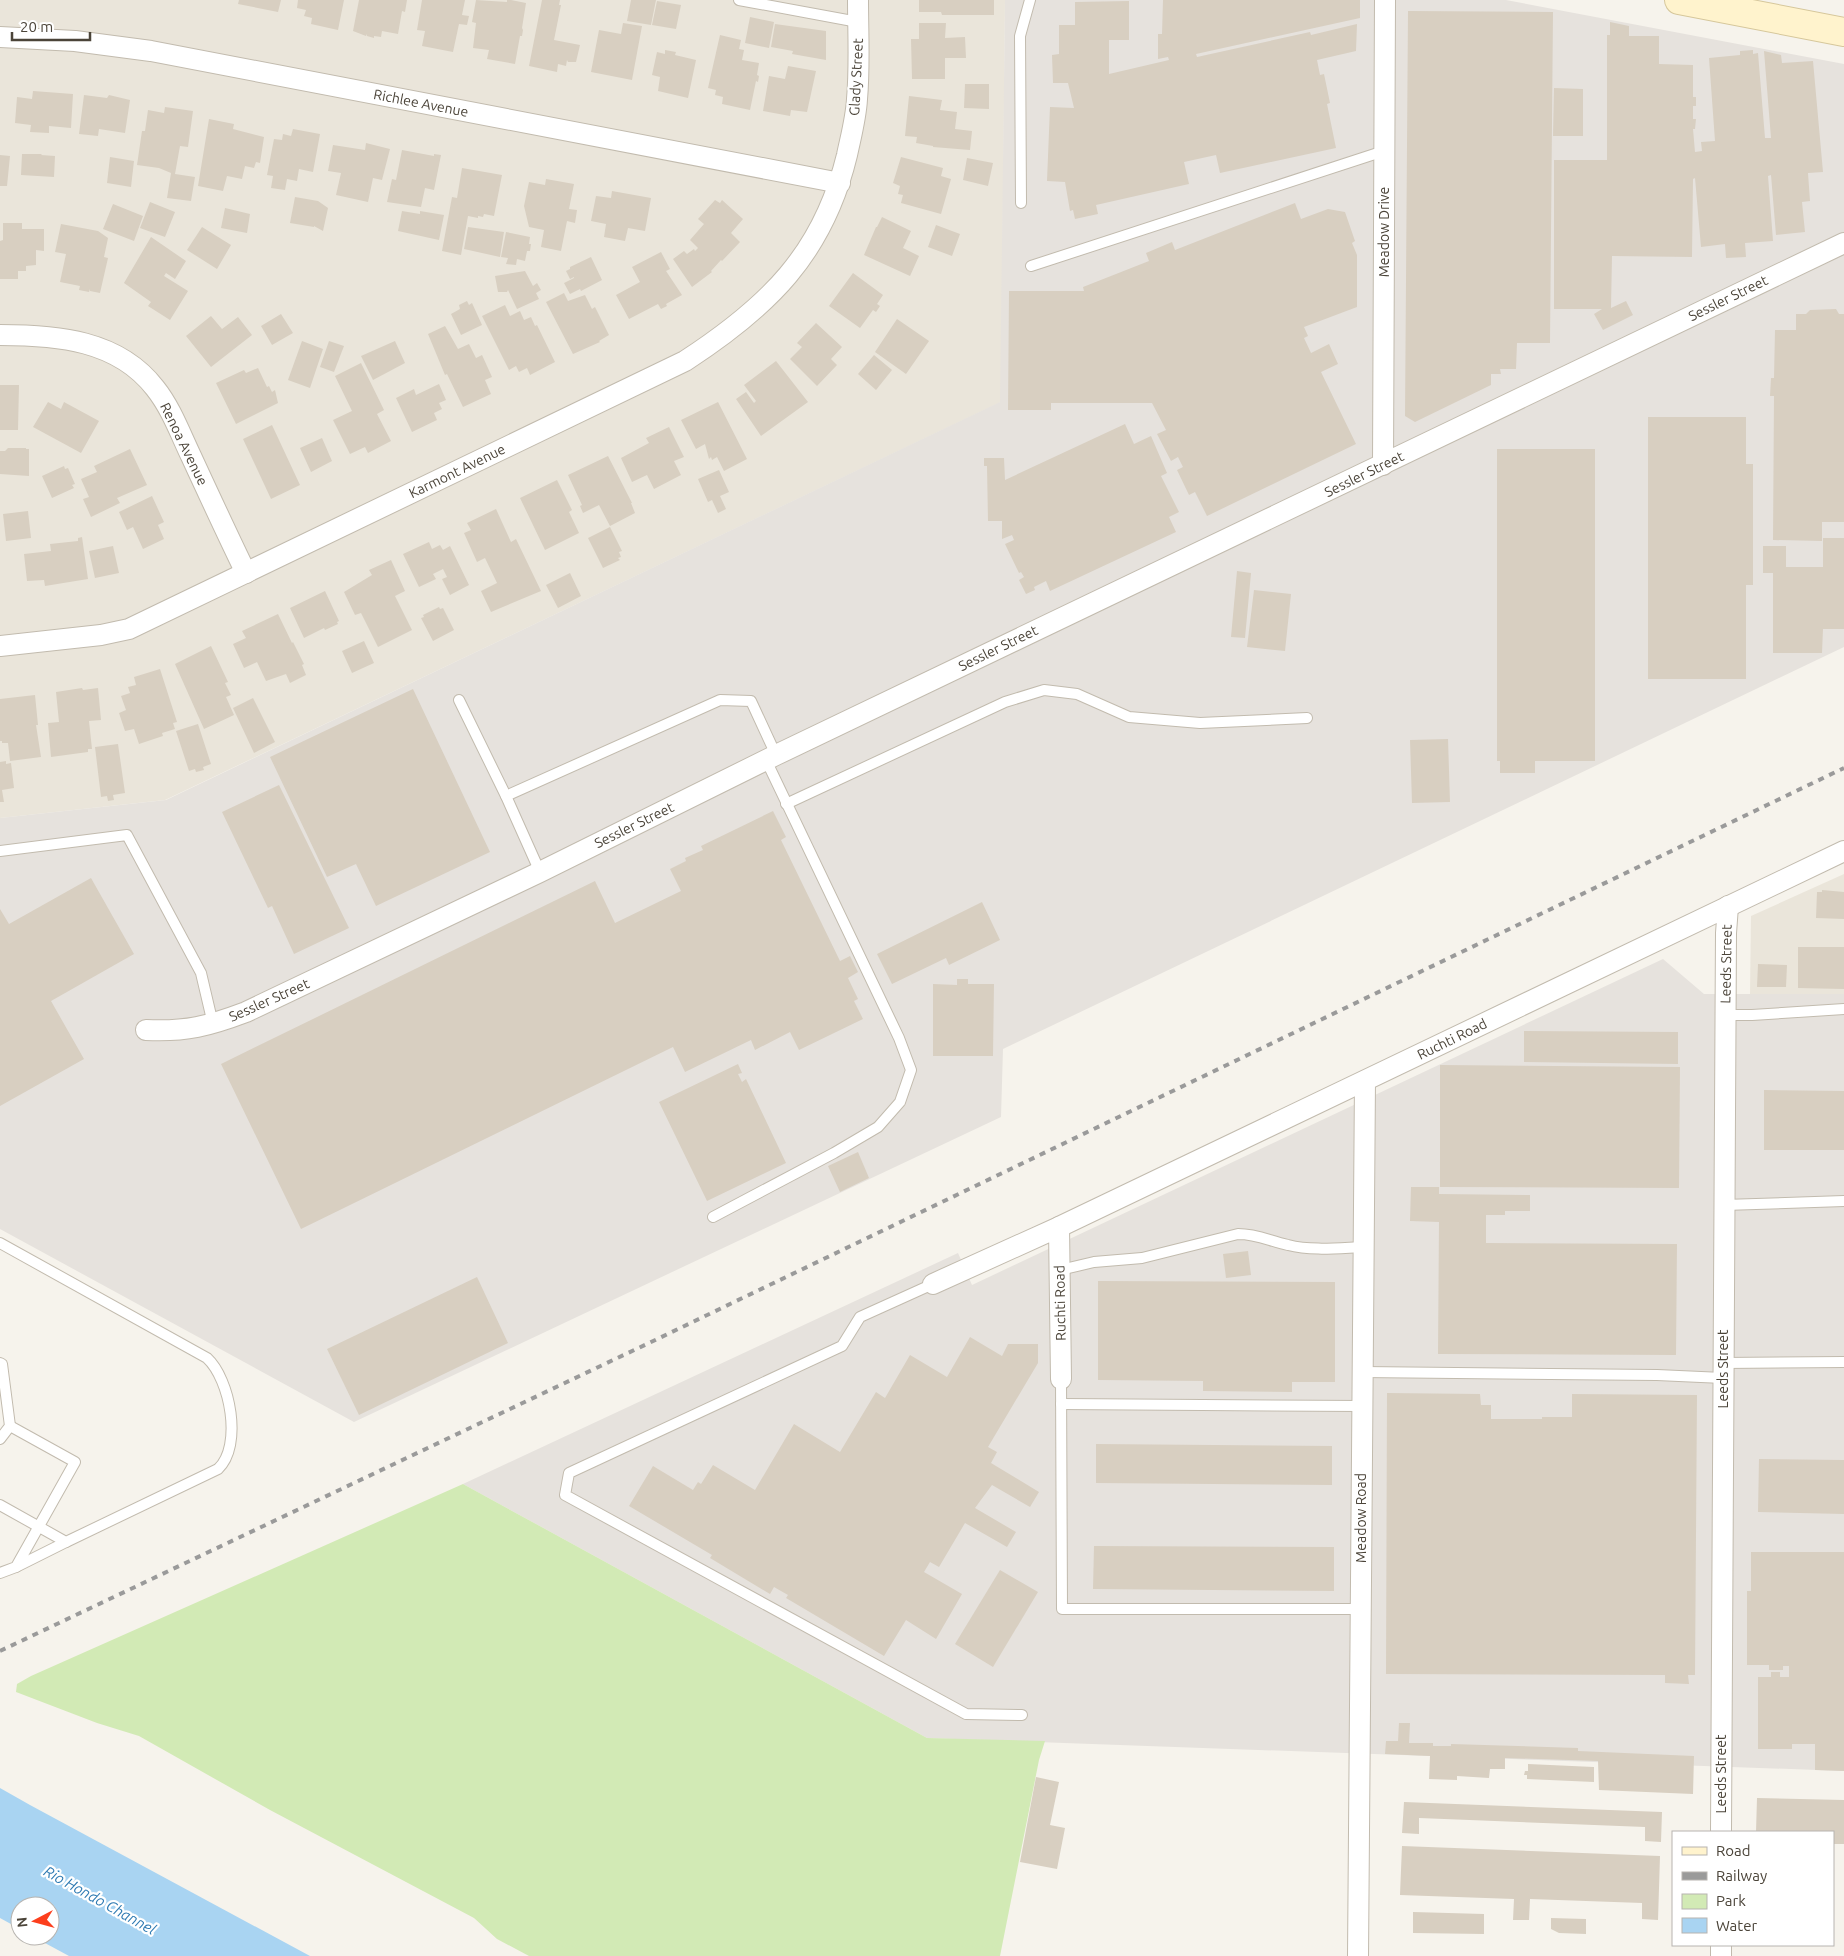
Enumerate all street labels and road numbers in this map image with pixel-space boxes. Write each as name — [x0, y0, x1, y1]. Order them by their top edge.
street label: Glady Street — [846, 37, 866, 116]
street label: Richlee Avenue — [372, 86, 470, 120]
street label: Meadow Drive — [1376, 187, 1392, 277]
street label: Sessler Street — [1686, 272, 1771, 324]
street label: Renoa Avenue — [157, 400, 211, 488]
street label: Karmont Avenue — [406, 441, 508, 501]
street label: Sessler Street — [1322, 448, 1407, 500]
street label: Sessler Street — [956, 622, 1041, 674]
street label: Sessler Street — [592, 799, 677, 851]
street label: Leeds Street — [1717, 924, 1735, 1004]
street label: Sessler Street — [226, 975, 312, 1025]
street label: Ruchti Road — [1415, 1015, 1489, 1063]
street label: Ruchti Road — [1051, 1265, 1069, 1341]
street label: Leeds Street — [1715, 1329, 1731, 1409]
street label: Meadow Road — [1353, 1473, 1369, 1563]
street label: Leeds Street — [1713, 1734, 1729, 1814]

